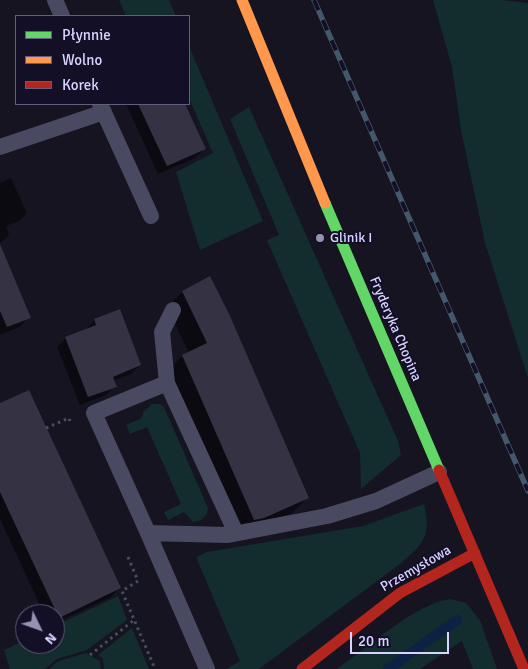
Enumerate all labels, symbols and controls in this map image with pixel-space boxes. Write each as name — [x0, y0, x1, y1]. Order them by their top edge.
legend — [15, 15, 190, 105]
text: Płynnie — [62, 26, 111, 44]
text: Wolno — [62, 51, 102, 69]
text: Korek — [62, 76, 99, 94]
place label: Glinik I — [330, 230, 372, 246]
marker: Glinik I — [314, 232, 326, 244]
street label: Fryderyka Chopina — [365, 274, 425, 384]
street label: Przemysłowa — [378, 542, 454, 596]
north arrow — [15, 604, 65, 654]
scale bar — [353, 622, 452, 654]
text: N — [41, 629, 60, 648]
text: 20 m — [358, 632, 389, 650]

